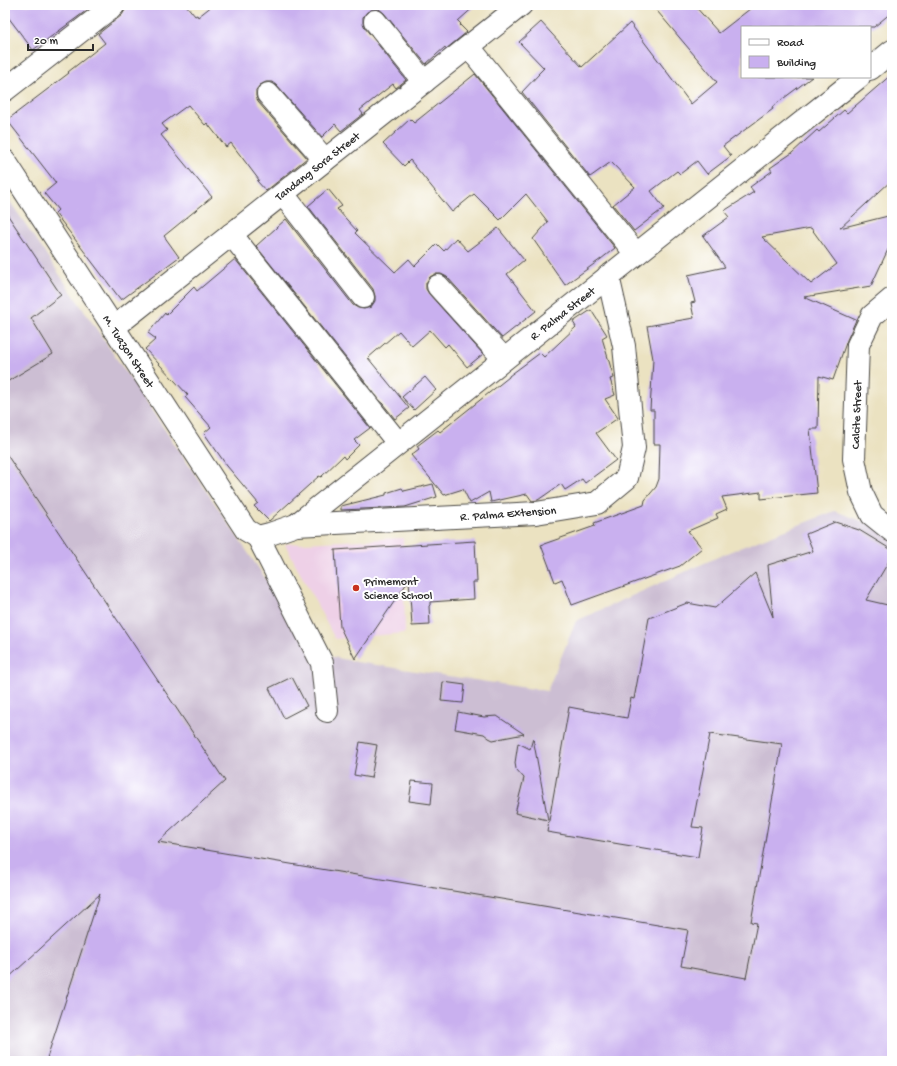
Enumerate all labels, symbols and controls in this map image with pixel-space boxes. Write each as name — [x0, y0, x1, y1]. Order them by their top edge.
scale bar — [28, 26, 93, 52]
legend — [741, 26, 871, 78]
text: 20 m — [34, 35, 59, 49]
text: Road — [777, 37, 804, 51]
text: Building — [776, 57, 816, 71]
street label: Tandang Sora Street — [272, 129, 364, 206]
street label: R. Palma Street — [528, 284, 599, 344]
street label: M. Tuazon Street — [99, 313, 157, 392]
street label: Calcite Street — [850, 380, 866, 450]
street label: R. Palma Extension — [460, 505, 557, 525]
place label: Primemont Science School — [363, 576, 433, 604]
marker: Primemont Science School — [351, 583, 361, 593]

